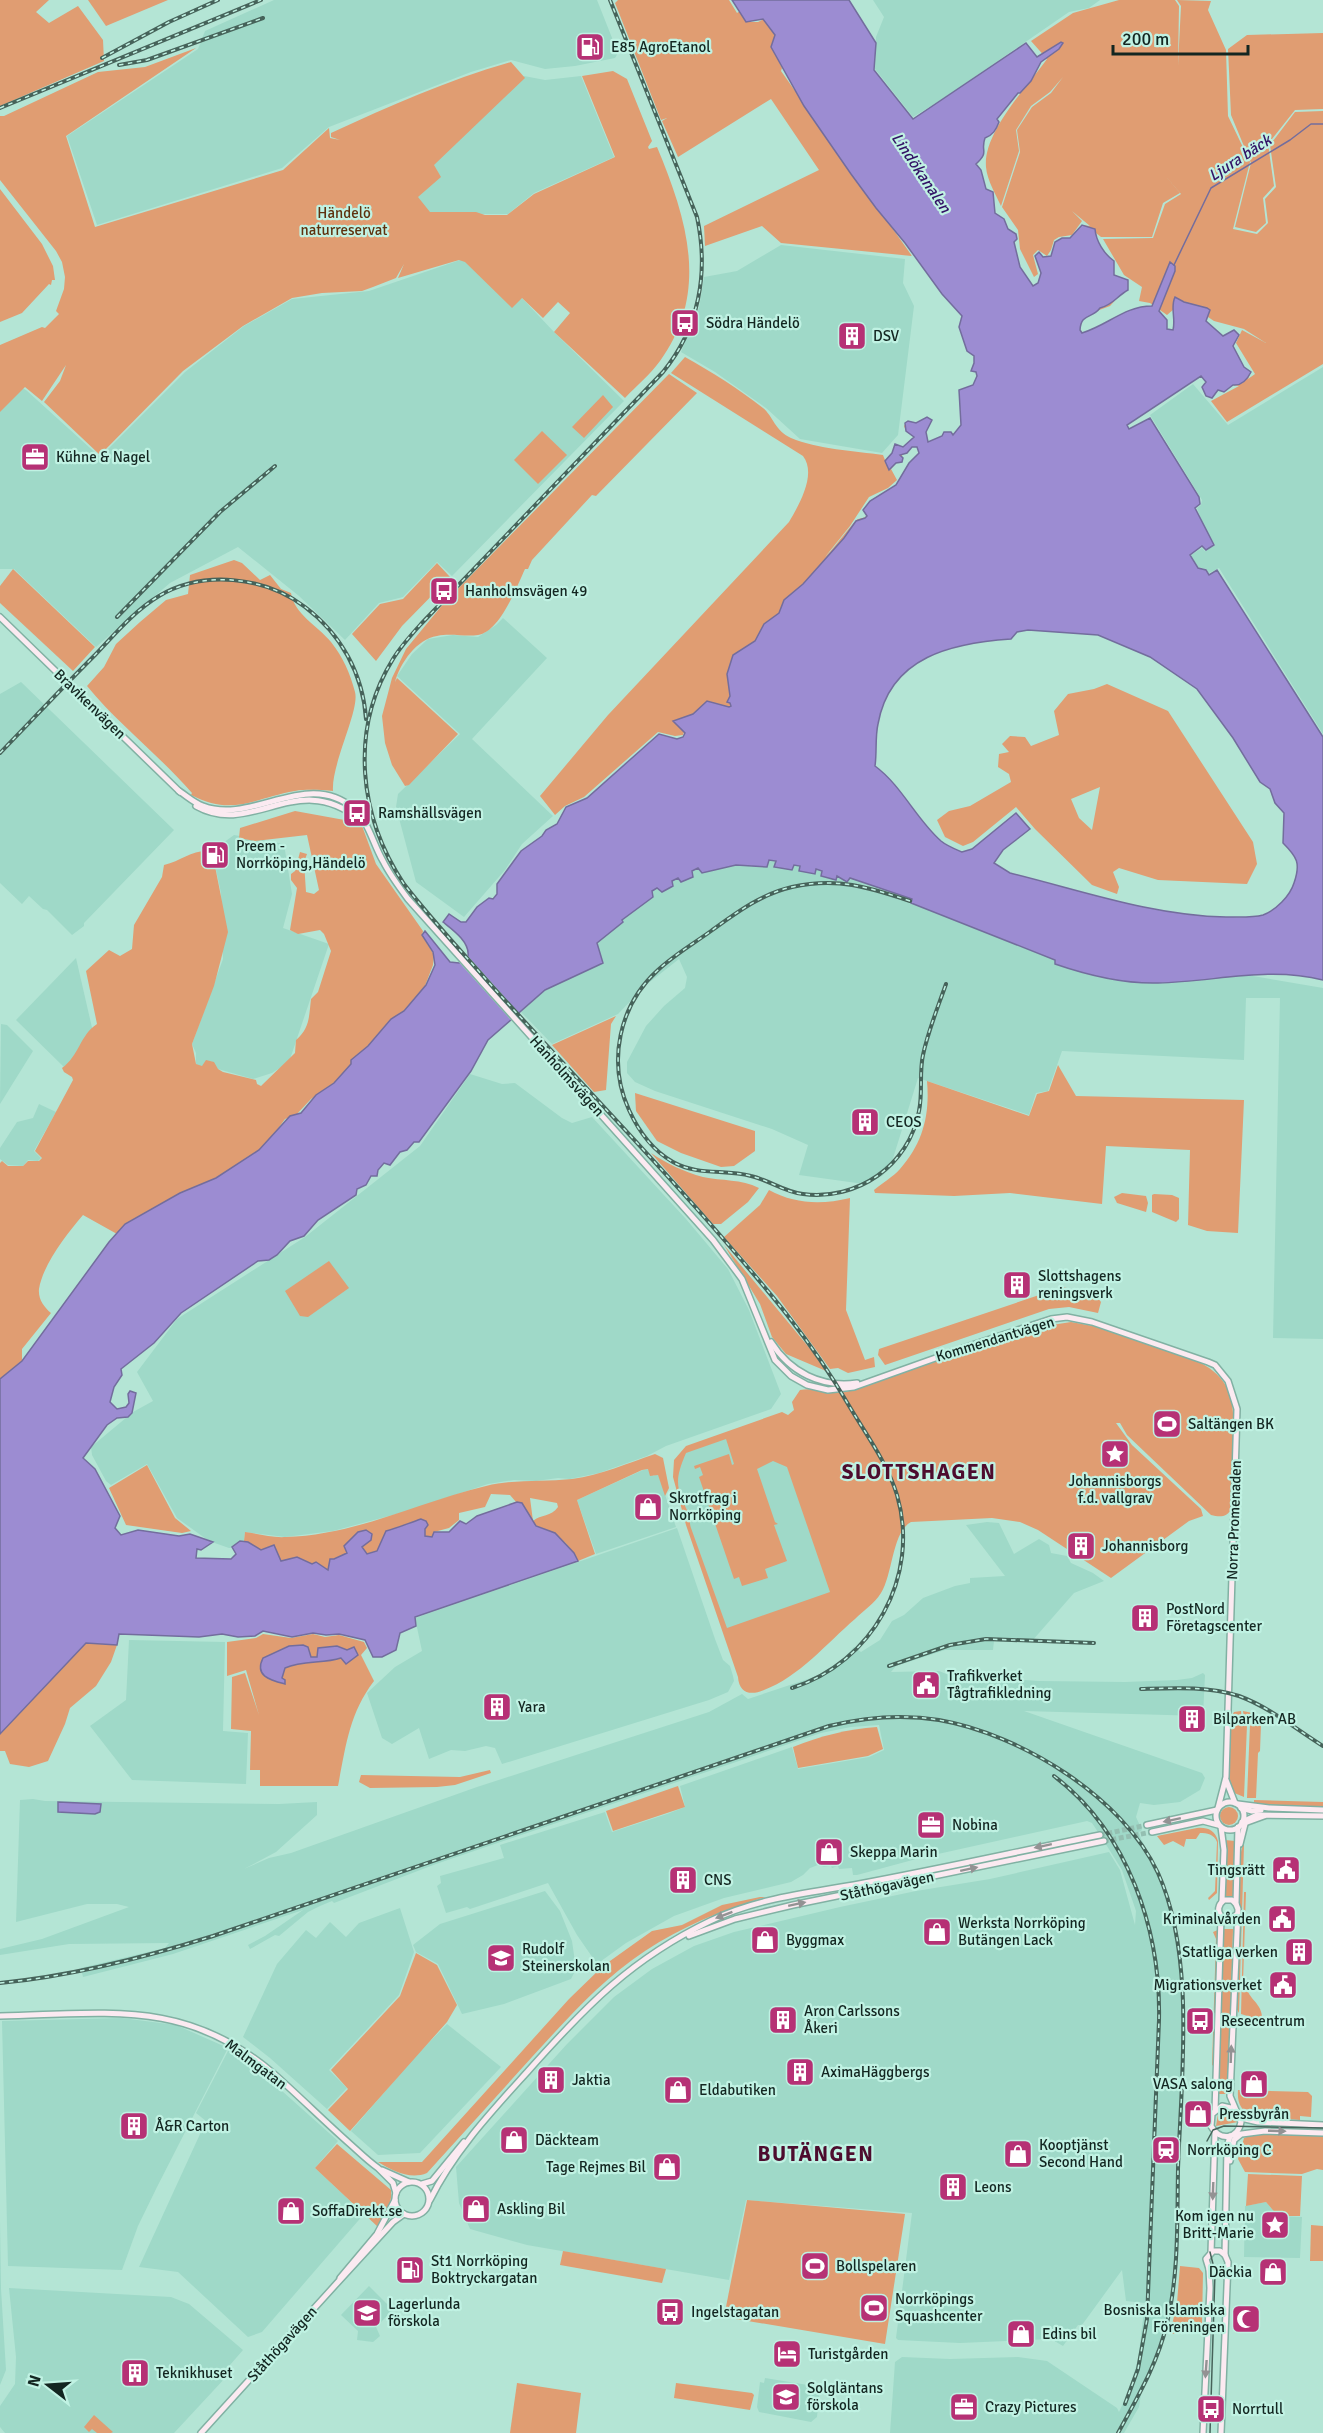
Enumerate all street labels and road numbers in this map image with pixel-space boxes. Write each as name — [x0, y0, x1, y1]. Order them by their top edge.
street label: Bravikenvägen — [50, 665, 130, 743]
street label: Hanholmsvägen — [526, 1032, 608, 1120]
street label: Kommendantvägen — [933, 1312, 1057, 1366]
street label: Norra Promenaden — [1223, 1460, 1245, 1580]
street label: Ståthögavägen — [838, 1867, 936, 1905]
street label: Malmgatan — [222, 2035, 290, 2093]
street label: Ståthögavägen — [243, 2302, 321, 2386]

